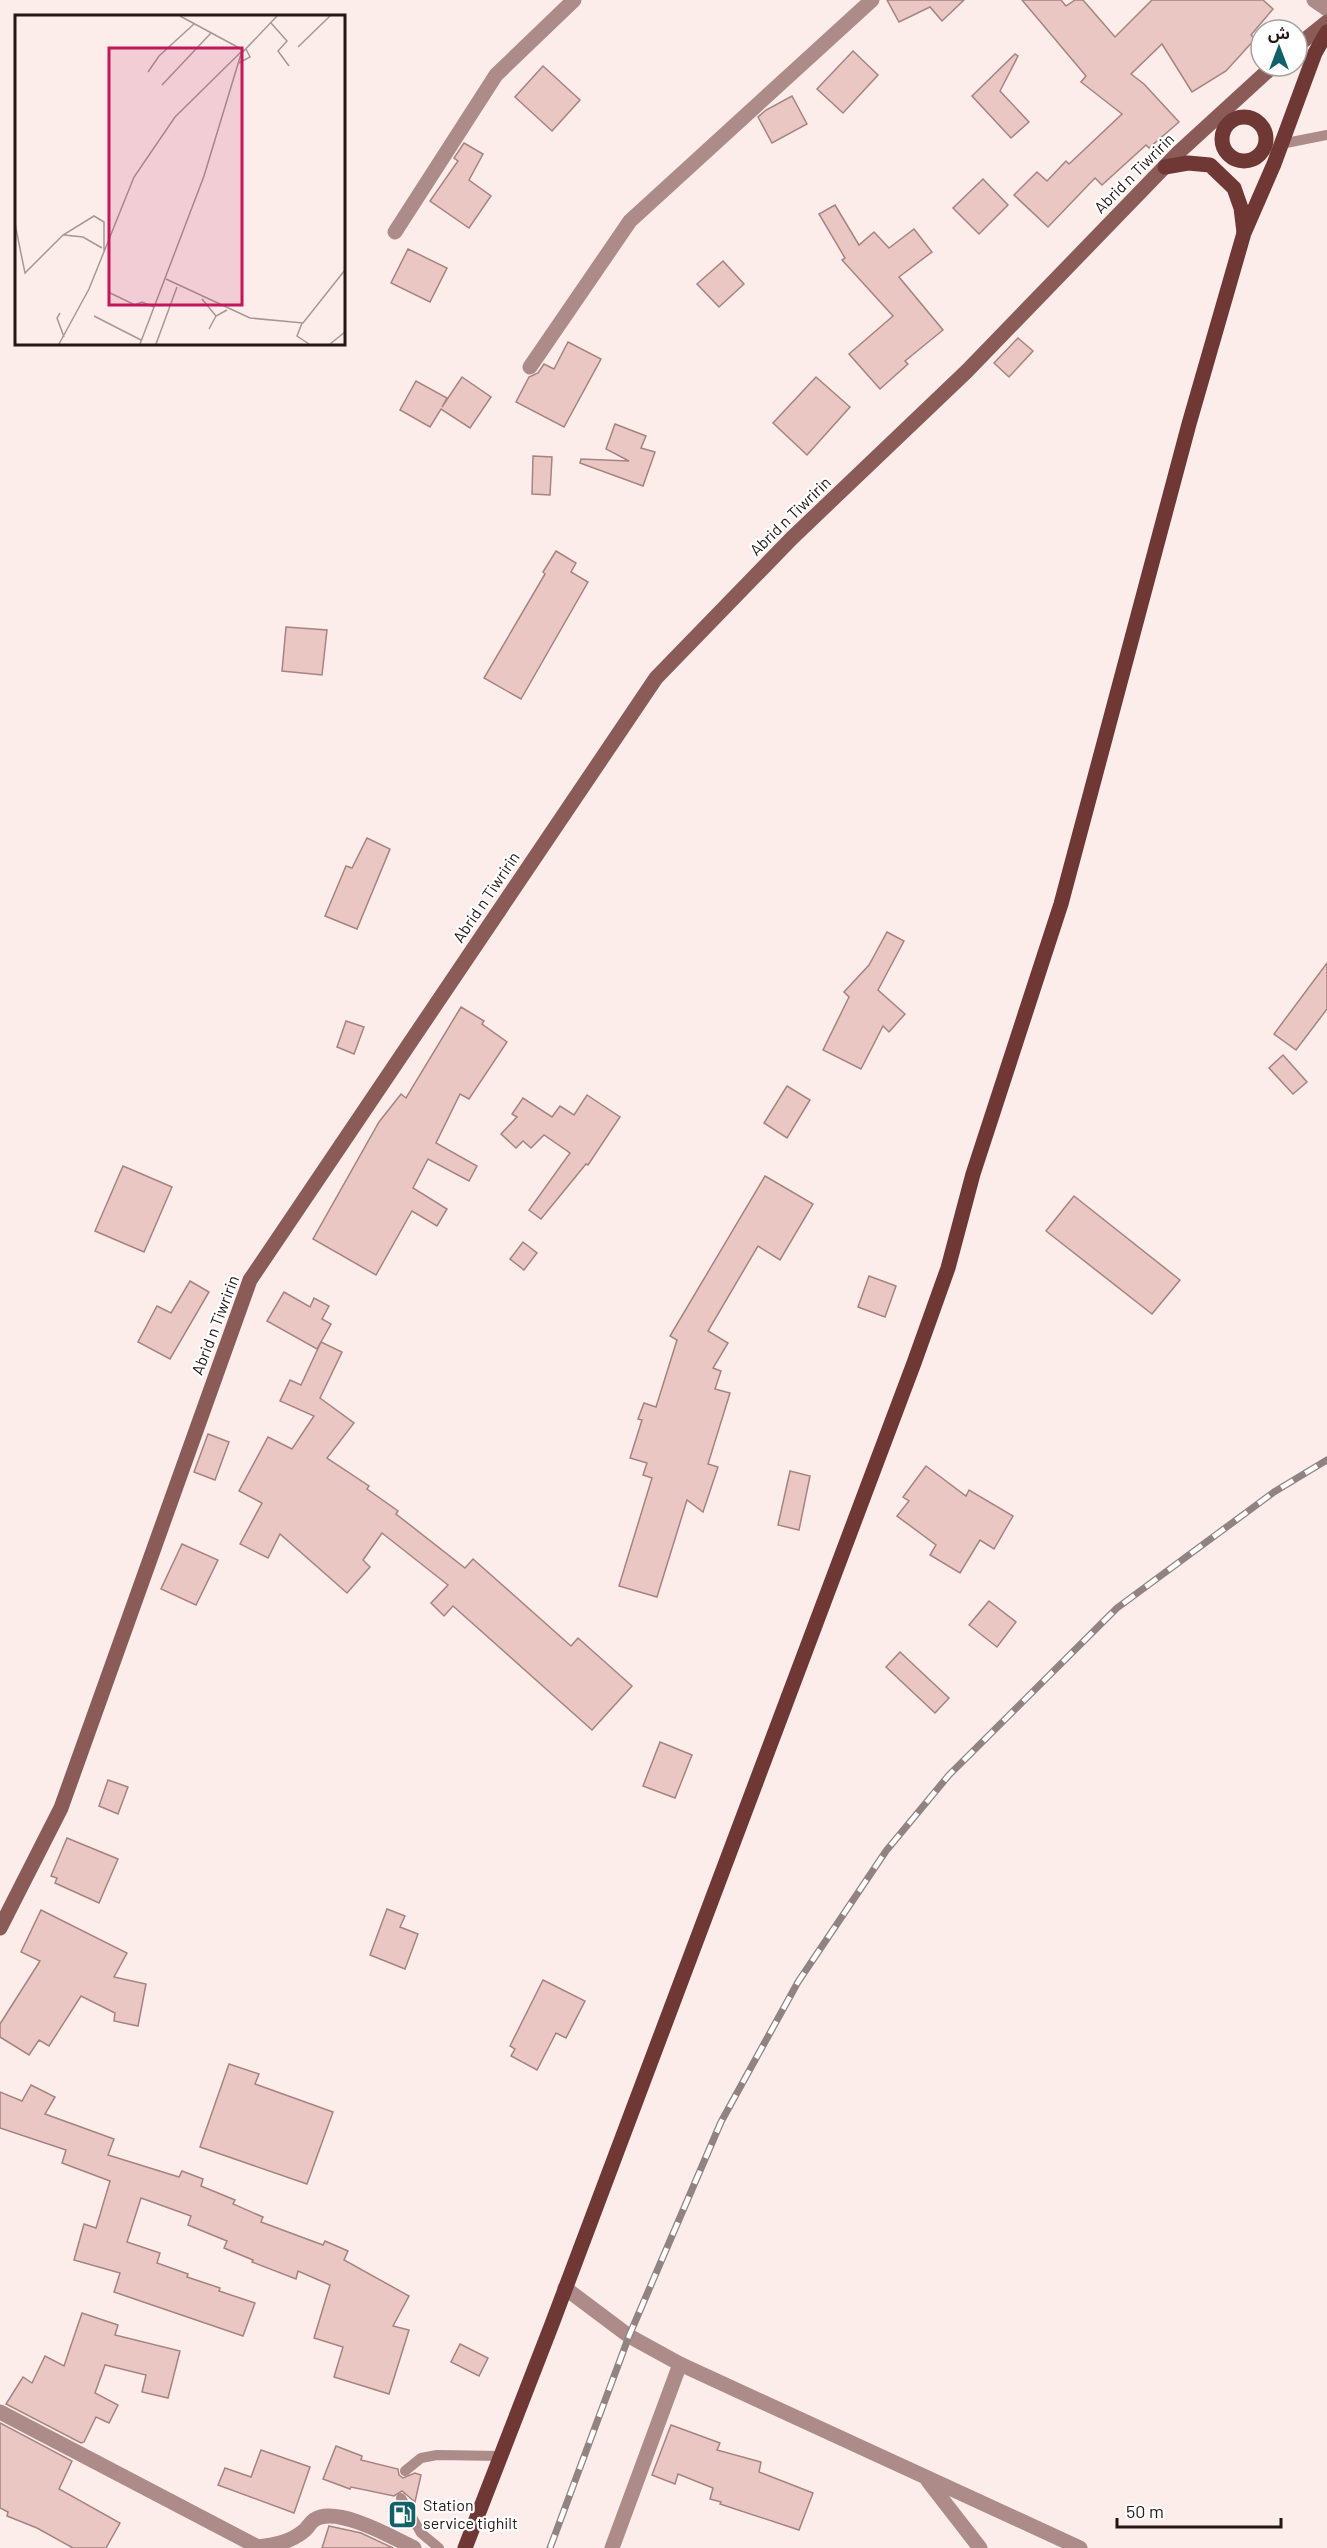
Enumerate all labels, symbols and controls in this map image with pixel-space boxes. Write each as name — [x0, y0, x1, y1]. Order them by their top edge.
inset map — [15, 15, 345, 345]
north arrow — [1249, 18, 1309, 78]
text: ش — [1268, 23, 1290, 43]
street label: Abrid n Tiwririn — [1090, 129, 1178, 217]
street label: Abrid n Tiwririn — [745, 472, 834, 559]
street label: Abrid n Tiwririn — [448, 848, 523, 946]
street label: Abrid n Tiwririn — [187, 1272, 242, 1377]
scale bar — [1117, 2491, 1280, 2529]
place label: Station service tighilt — [423, 2495, 518, 2532]
fuel station icon: Station service tighilt — [386, 2498, 418, 2530]
text: 50 m — [1126, 2500, 1164, 2522]

